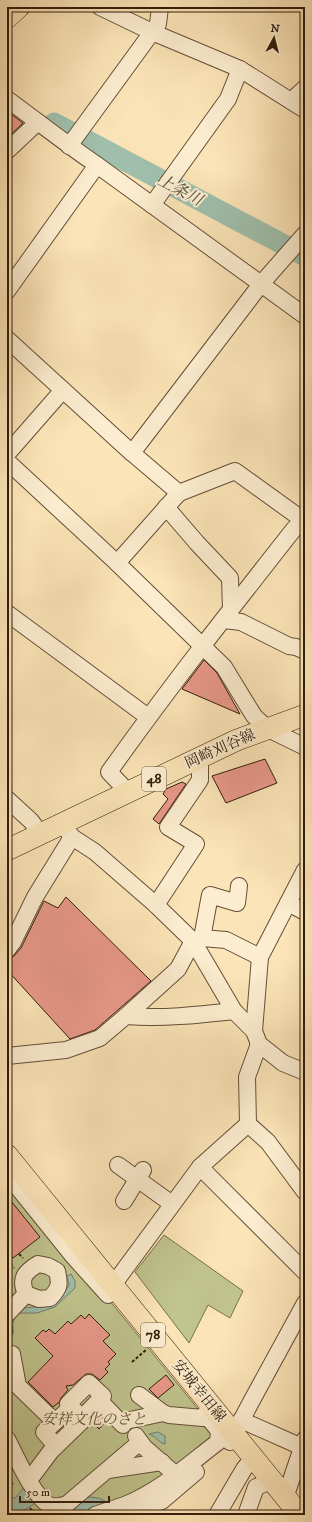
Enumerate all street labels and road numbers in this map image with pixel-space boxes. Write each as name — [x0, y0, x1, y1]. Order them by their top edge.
street label: 岡崎刈谷線 — [182, 725, 258, 773]
road number: 48 — [142, 767, 166, 791]
road number: 78 — [141, 1323, 165, 1347]
street label: 安城幸田線 — [168, 1356, 230, 1426]

